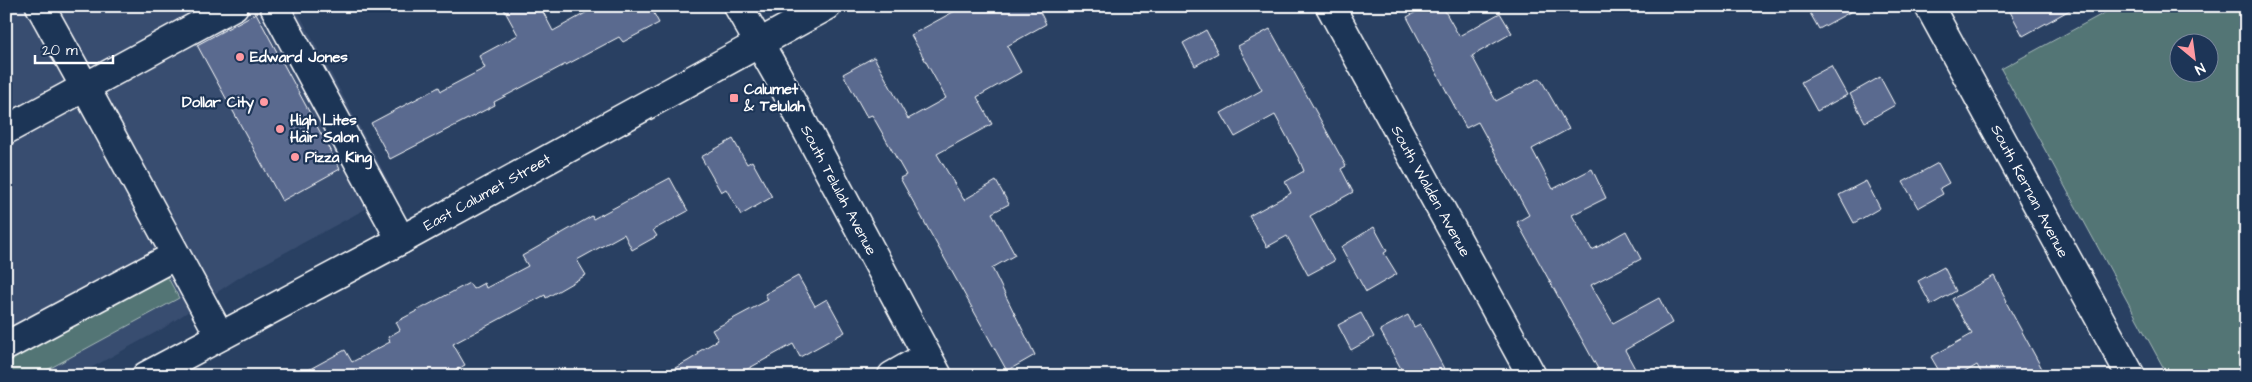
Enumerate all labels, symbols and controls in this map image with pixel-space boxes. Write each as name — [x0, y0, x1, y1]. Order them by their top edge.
scale bar — [35, 32, 112, 64]
north arrow — [2170, 32, 2220, 82]
text: 20 m — [42, 40, 78, 61]
place label: Edward Jones — [250, 47, 348, 68]
marker: Edward Jones — [234, 51, 246, 63]
text: N — [2191, 58, 2209, 79]
place label: Calumet & Telulah — [743, 79, 805, 117]
place label: Dollar City — [182, 92, 255, 114]
marker: Calumet & Telulah — [728, 92, 740, 104]
marker: Dollar City — [258, 96, 270, 108]
place label: High Lites Hair Salon — [290, 110, 359, 148]
street label: South Telulah Avenue — [795, 121, 882, 259]
street label: South Kernan Avenue — [1986, 121, 2074, 262]
street label: South Walden Avenue — [1386, 122, 1475, 261]
marker: High Lites Hair Salon — [274, 123, 286, 135]
place label: Pizza King — [305, 147, 372, 170]
street label: East Calumet Street — [420, 149, 555, 236]
marker: Pizza King — [289, 151, 301, 163]

